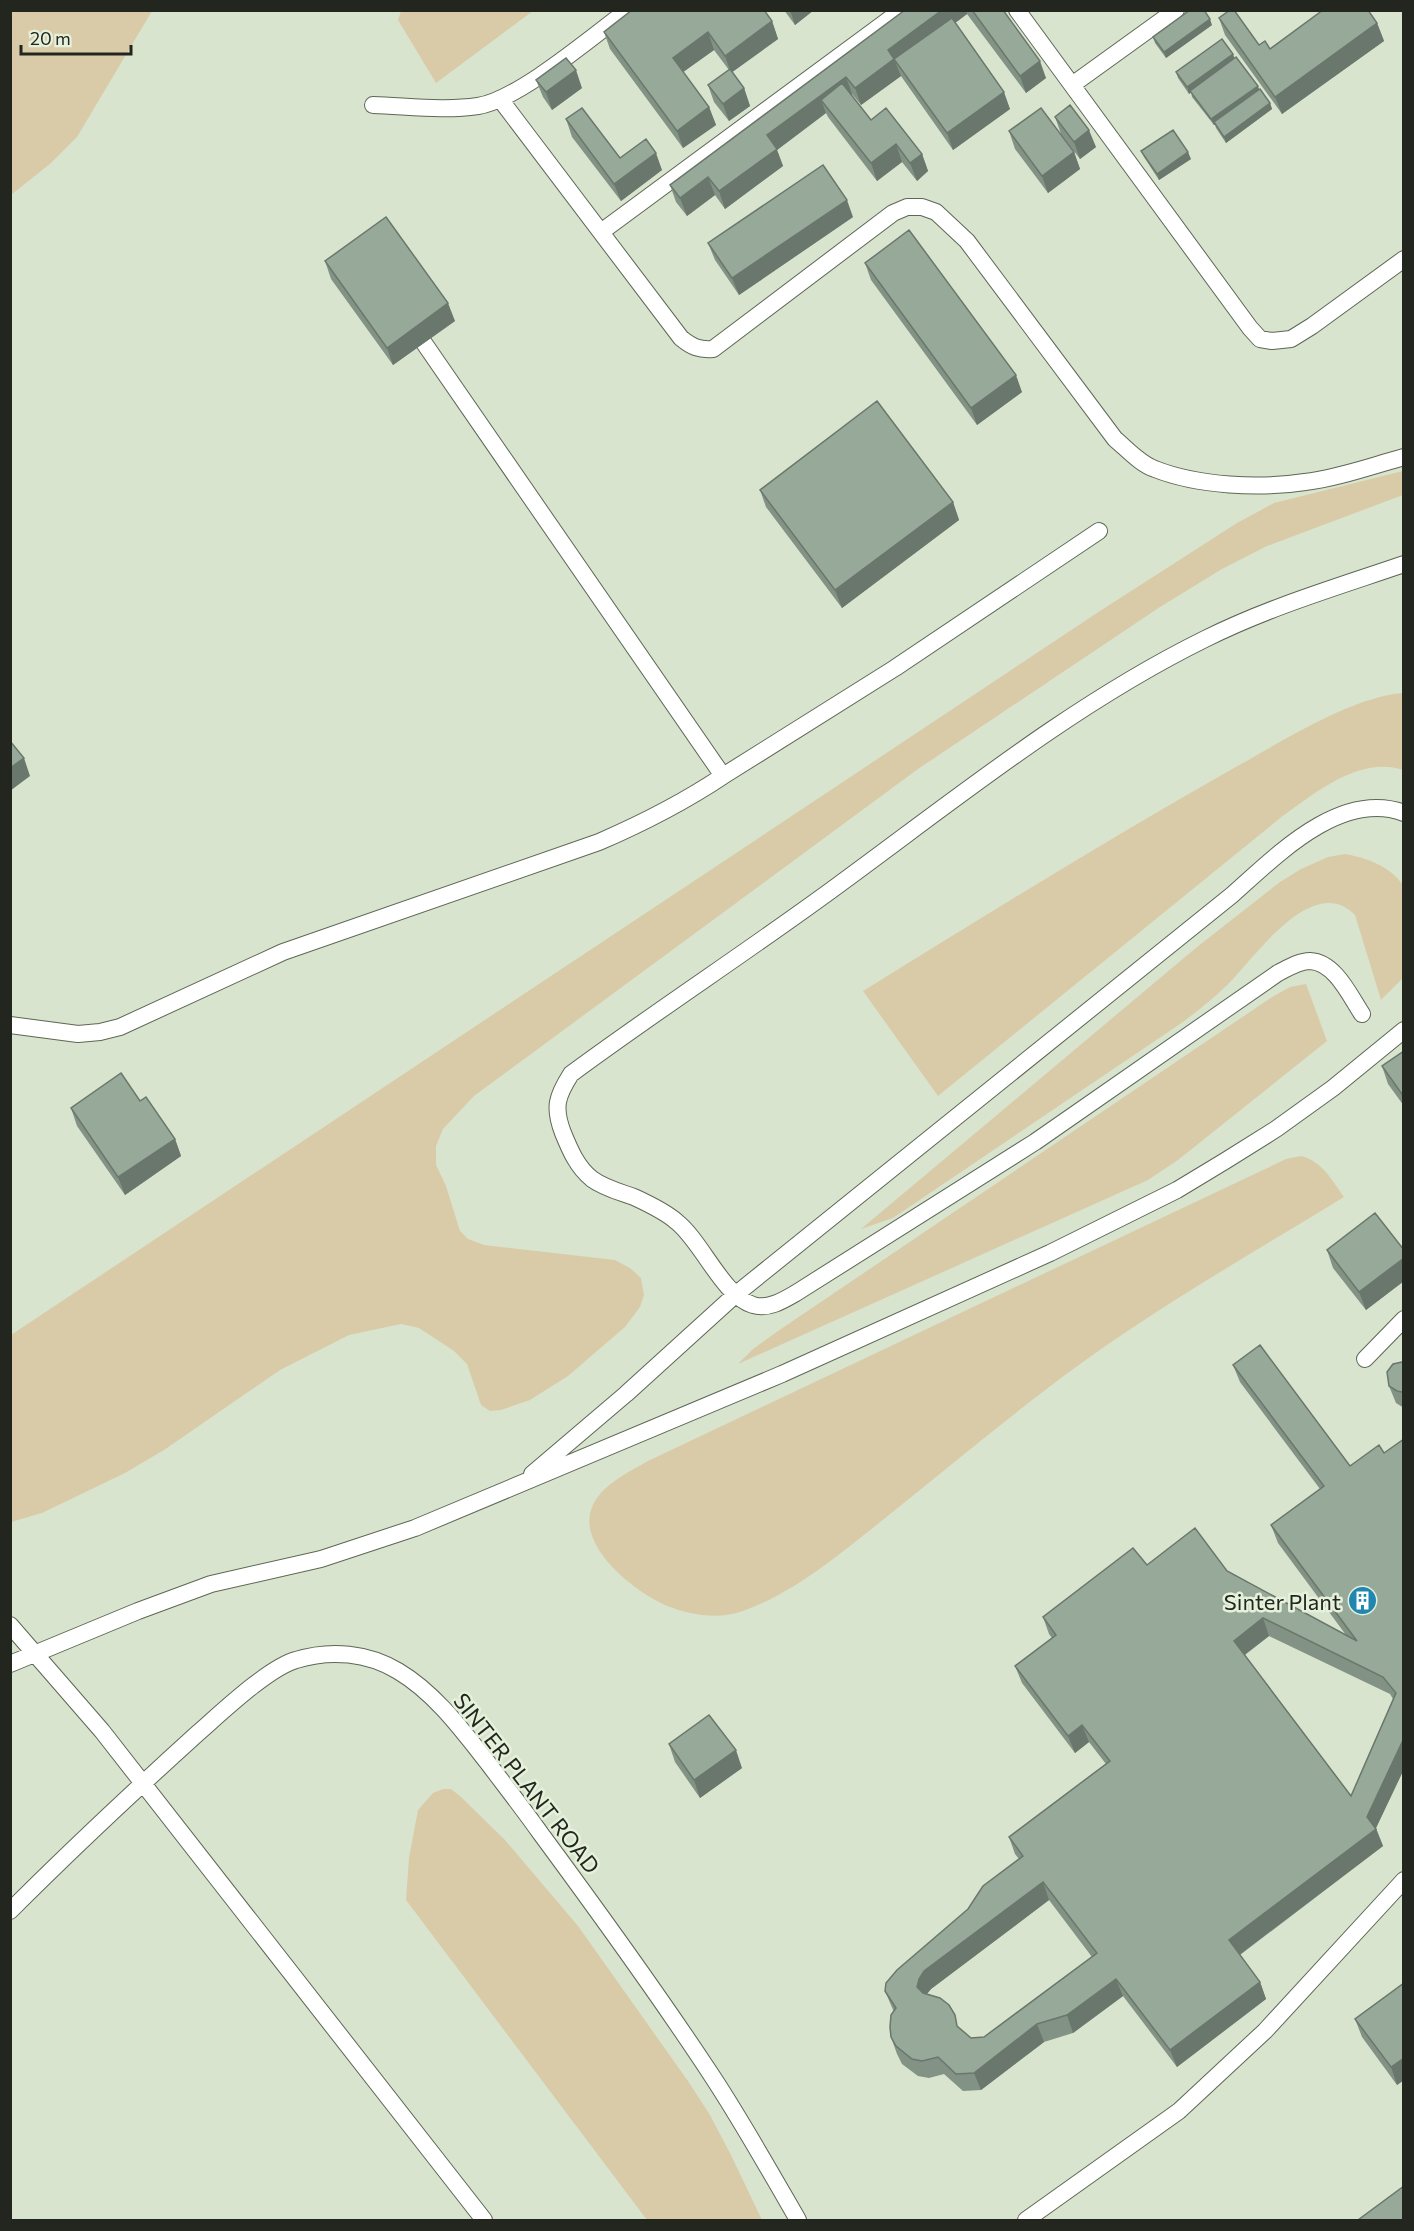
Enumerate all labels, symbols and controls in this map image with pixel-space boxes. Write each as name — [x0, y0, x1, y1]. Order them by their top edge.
scale bar — [21, 18, 130, 56]
text: 20 m — [30, 27, 71, 49]
building icon: Sinter Plant — [1346, 1585, 1378, 1617]
place label: Sinter Plant — [1224, 1588, 1341, 1615]
street label: SINTER PLANT ROAD — [448, 1687, 606, 1879]

